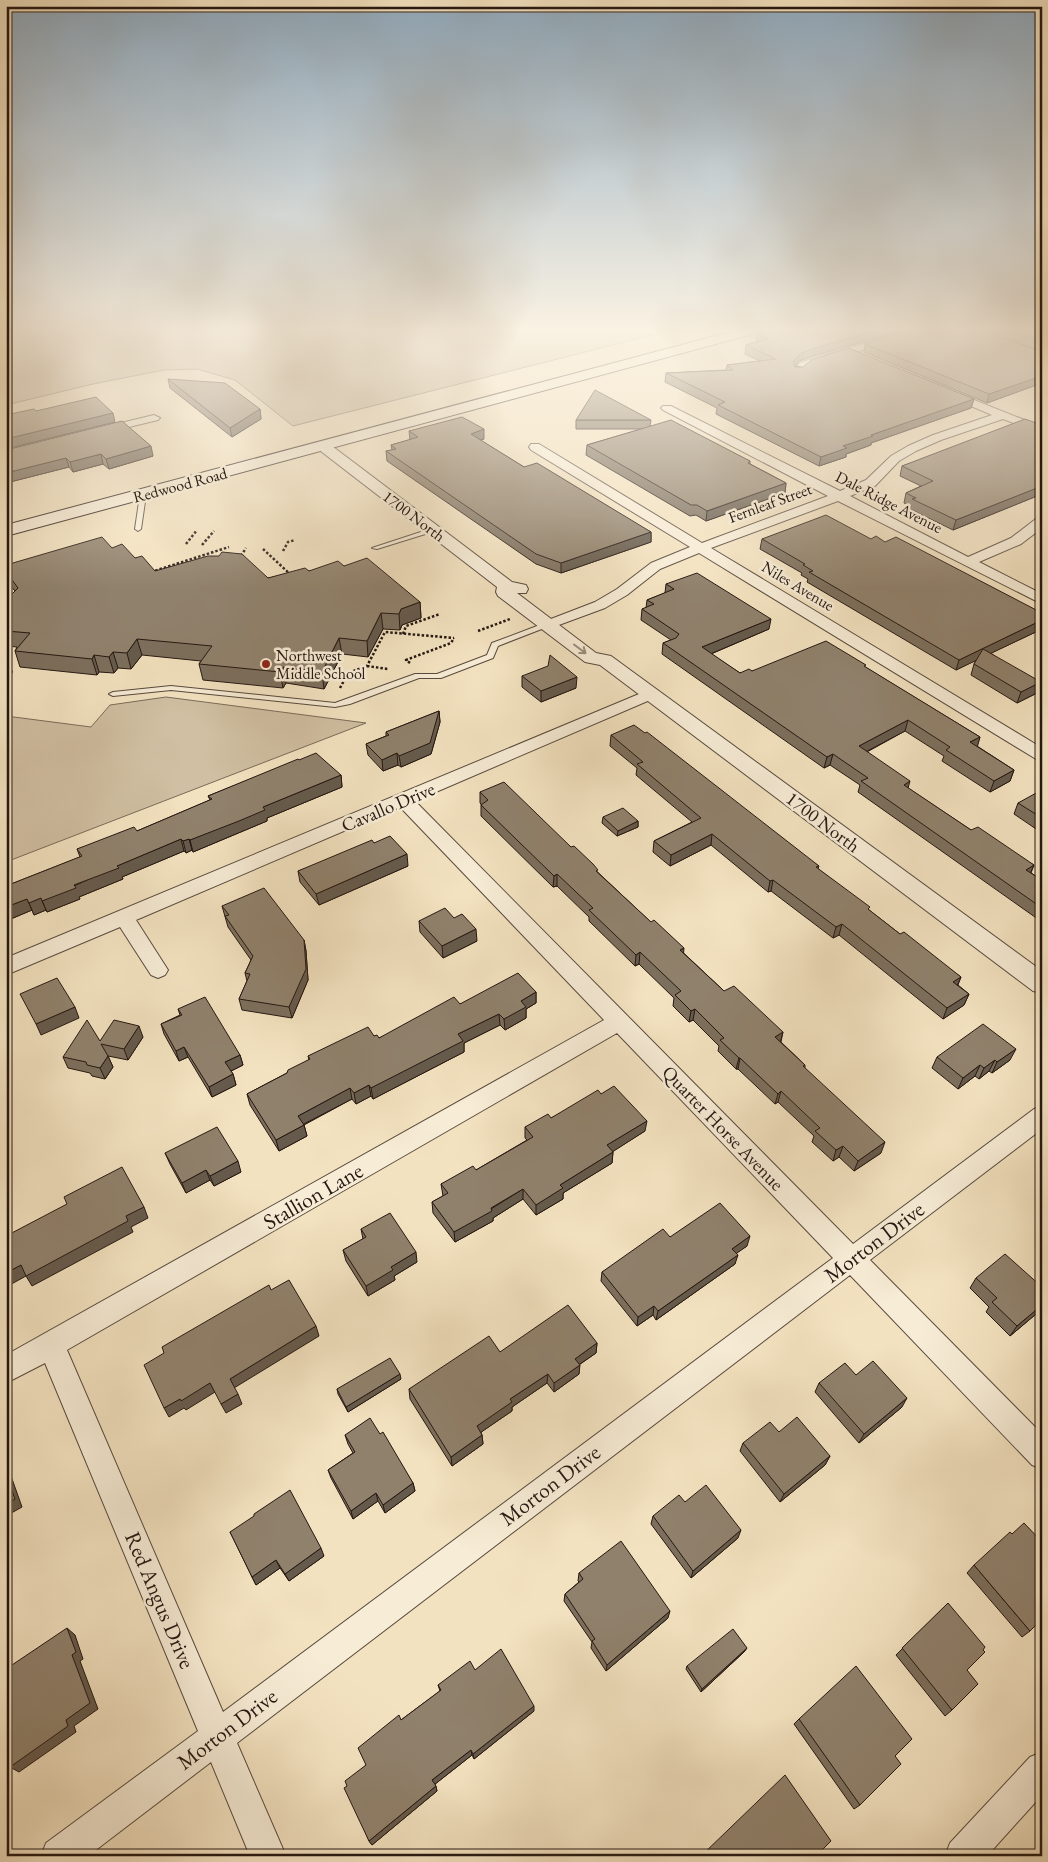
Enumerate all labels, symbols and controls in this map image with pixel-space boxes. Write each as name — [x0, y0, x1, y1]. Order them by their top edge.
street label: Redwood Road — [131, 462, 230, 508]
street label: Dale Ridge Avenue — [832, 466, 946, 538]
street label: Fernleaf Street — [725, 478, 815, 528]
street label: 1700 North — [378, 486, 450, 546]
street label: Niles Avenue — [758, 556, 838, 616]
one-way arrow — [573, 644, 587, 654]
place label: Northwest Middle School — [276, 645, 366, 684]
marker: Northwest Middle School — [260, 658, 272, 670]
street label: Cavallo Drive — [337, 776, 439, 838]
street label: 1700 North — [781, 786, 865, 858]
street label: Quarter Horse Avenue — [657, 1060, 789, 1196]
street label: Stallion Lane — [258, 1156, 368, 1236]
street label: Morton Drive — [818, 1195, 930, 1289]
street label: Morton Drive — [494, 1438, 606, 1532]
street label: Red Angus Drive — [118, 1527, 202, 1673]
street label: Morton Drive — [171, 1682, 283, 1776]

